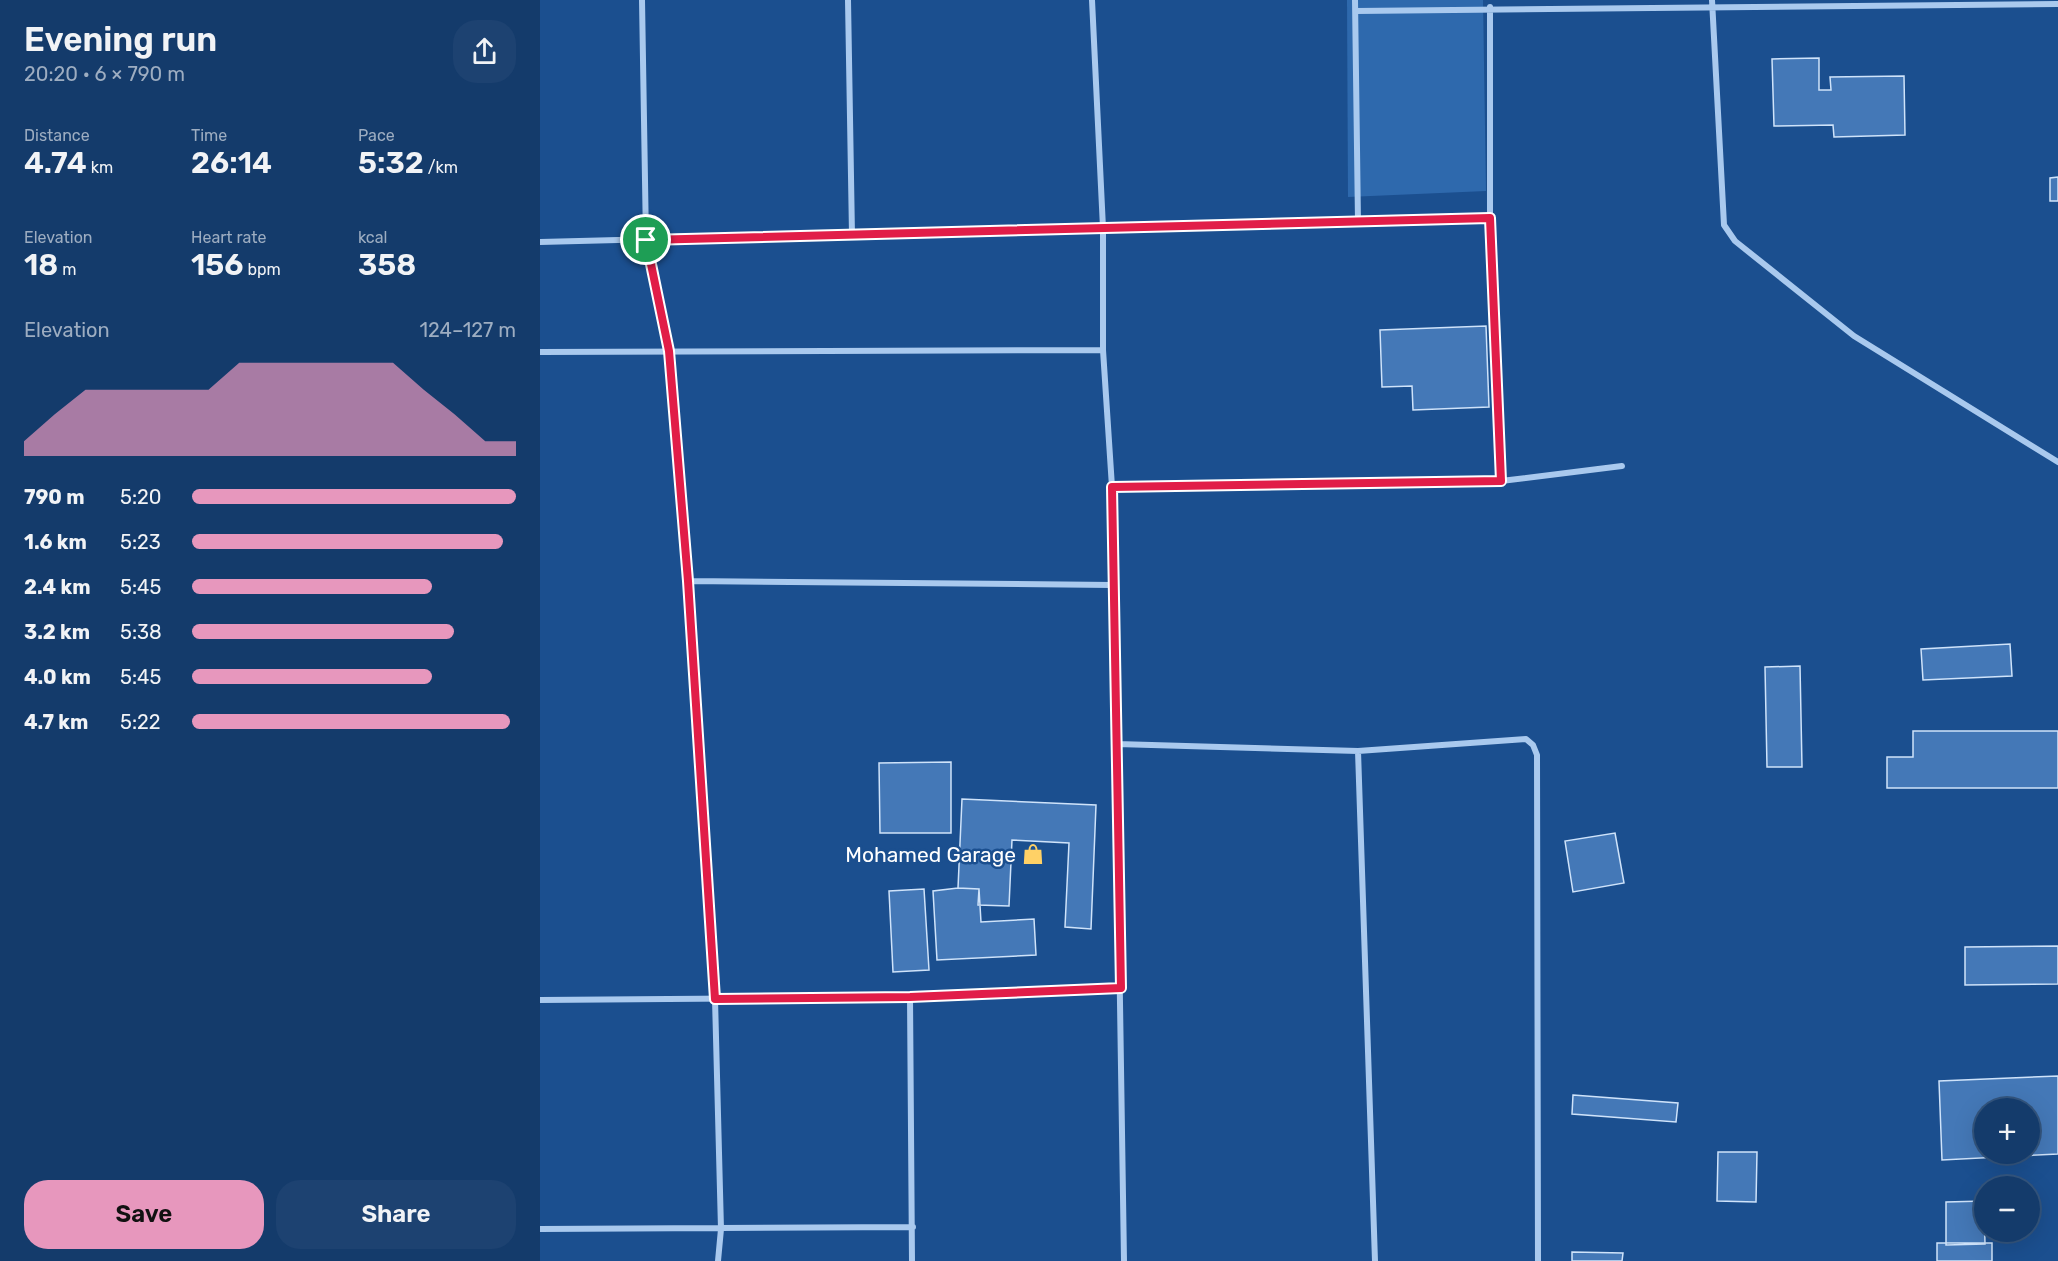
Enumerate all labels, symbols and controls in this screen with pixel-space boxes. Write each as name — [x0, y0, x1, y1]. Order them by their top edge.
text: Evening run — [24, 20, 217, 59]
button: share — [453, 20, 516, 83]
text: 20:20 · 6 × 790 m — [24, 62, 185, 86]
text: Distance — [24, 126, 90, 145]
text: Time — [191, 126, 227, 145]
text: Pace — [358, 126, 395, 145]
text: 4.74 — [24, 145, 87, 181]
text: 26:14 — [191, 145, 272, 181]
text: 5:32 — [358, 145, 424, 181]
text: km — [87, 158, 113, 177]
text: /km — [424, 158, 458, 177]
pin — [620, 214, 671, 265]
icon: arrive — [629, 223, 662, 256]
text: Elevation — [24, 228, 93, 247]
text: Heart rate — [191, 228, 266, 247]
text: kcal — [358, 228, 387, 247]
text: 18 — [24, 247, 58, 283]
text: 156 — [191, 247, 243, 283]
text: 358 — [358, 247, 416, 283]
text: m — [58, 260, 77, 279]
text: bpm — [243, 260, 281, 279]
text: Elevation — [24, 318, 110, 342]
text: 124–127 m — [419, 318, 516, 342]
text: 790 m — [24, 485, 84, 509]
text: 5:20 — [120, 485, 161, 509]
text: 1.6 km — [24, 530, 87, 554]
text: 5:23 — [120, 530, 161, 554]
text: 2.4 km — [24, 575, 90, 599]
text: 5:45 — [120, 575, 161, 599]
text: 3.2 km — [24, 620, 90, 644]
text: 5:38 — [120, 620, 162, 644]
text: 4.0 km — [24, 665, 91, 689]
text: 5:45 — [120, 665, 161, 689]
text: 4.7 km — [24, 710, 88, 734]
text: 5:22 — [120, 710, 160, 734]
place label: Mohamed Garage — [845, 842, 1016, 867]
shop icon: Mohamed Garage — [1021, 842, 1045, 866]
map controls — [1974, 1098, 2040, 1242]
button: + — [1974, 1098, 2040, 1164]
button: − — [1974, 1176, 2040, 1242]
button: Save — [24, 1180, 264, 1249]
button: Share — [276, 1180, 516, 1249]

